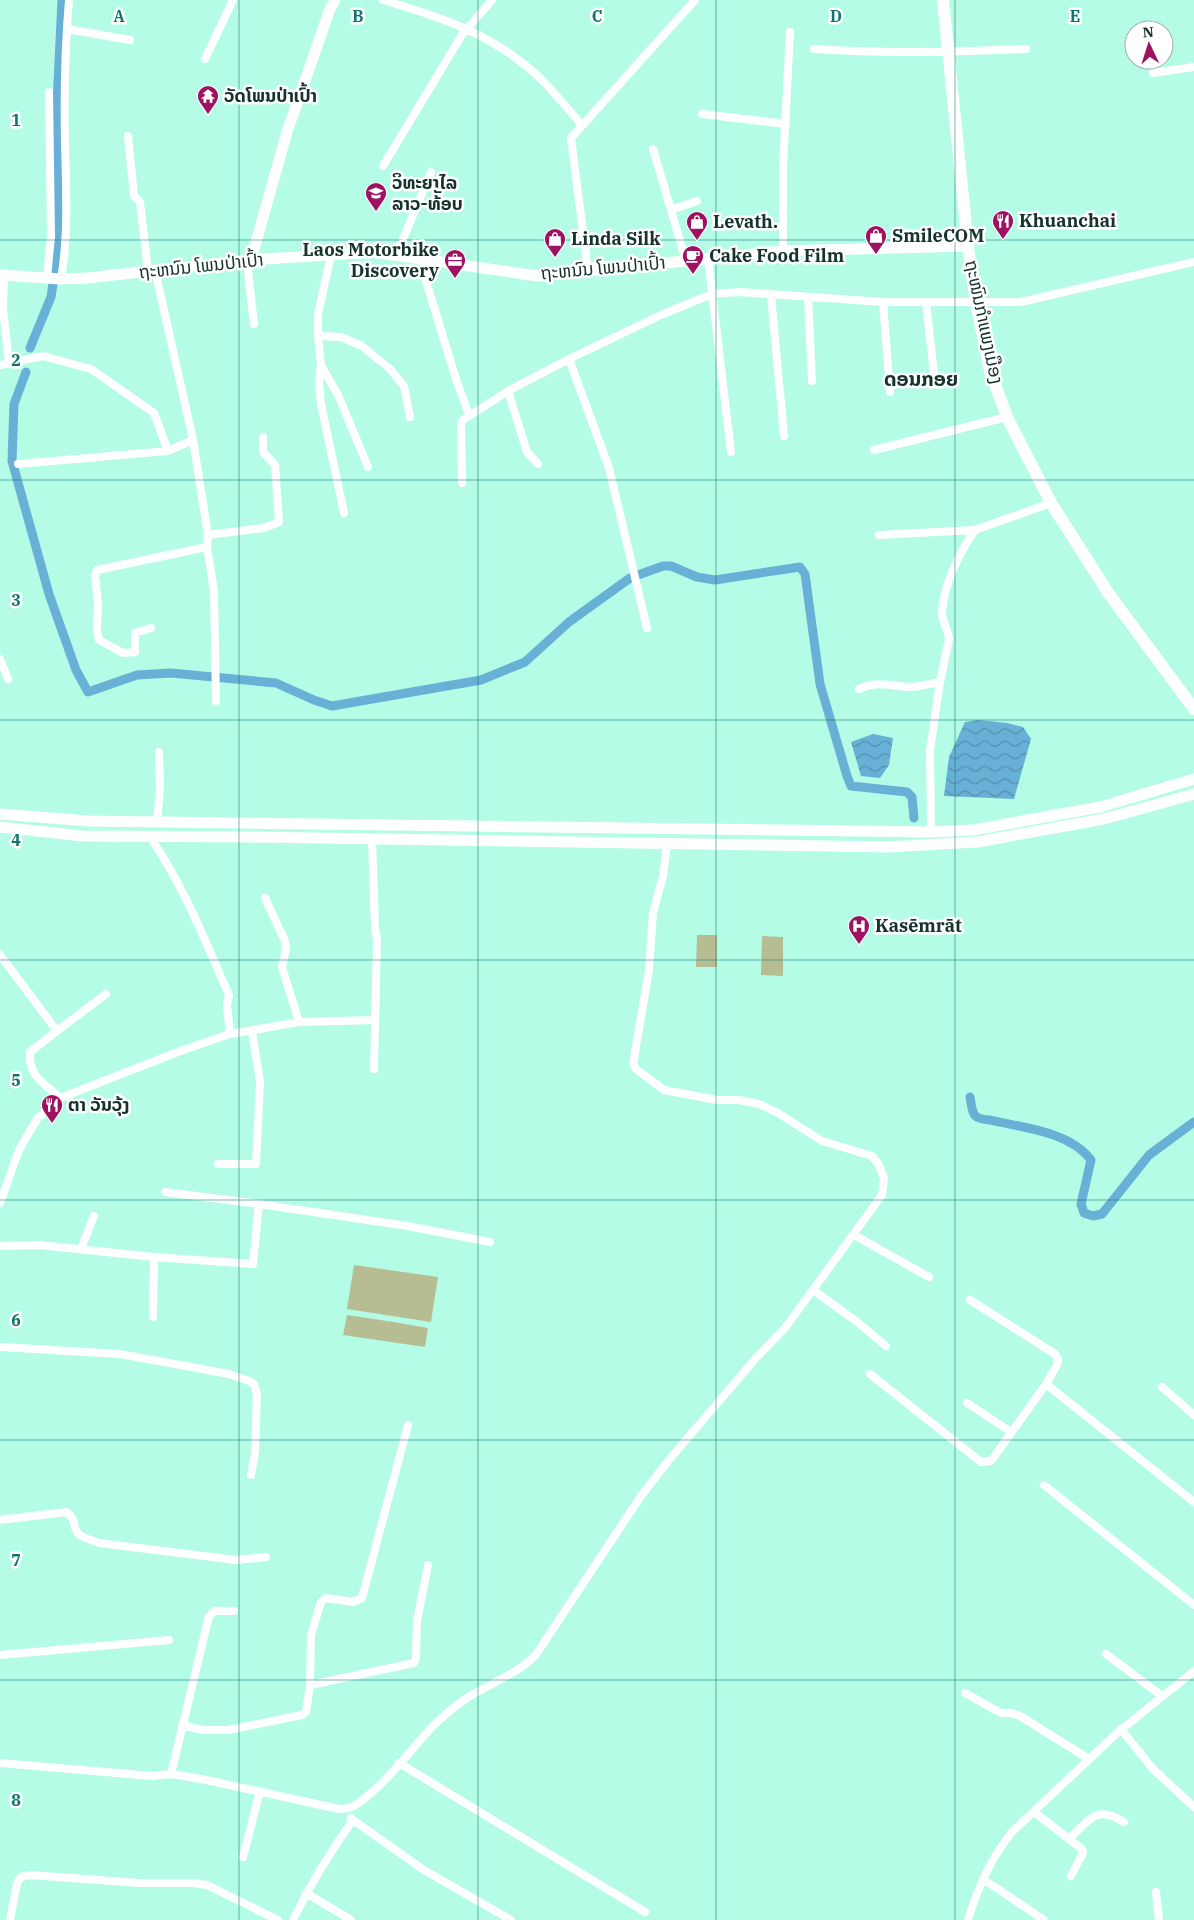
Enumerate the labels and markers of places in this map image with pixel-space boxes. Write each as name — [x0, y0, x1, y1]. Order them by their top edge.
place label: ວັດໂພນປ່າເປົ້າ — [224, 82, 317, 107]
temple icon: ວັດໂພນປ່າເປົ້າ — [196, 84, 220, 115]
place label: ວິທະຍາໄລ ລາວ-ທ້ັອບ — [392, 171, 463, 215]
school or university icon: ວິທະຍາໄລ ລາວ-ທ້ັອບ — [364, 181, 388, 212]
restaurant icon: Khuanchai — [991, 209, 1015, 240]
place label: Khuanchai — [1019, 209, 1116, 232]
shop icon: Levath. — [685, 210, 709, 241]
place label: Levath. — [713, 210, 778, 233]
shop icon: SmileCOM — [864, 224, 888, 255]
place label: SmileCOM — [892, 224, 984, 247]
shop icon: Linda Silk — [543, 227, 567, 258]
place label: Linda Silk — [571, 227, 661, 250]
place label: Laos Motorbike Discovery — [303, 238, 440, 282]
cafe icon: Cake Food Film — [681, 244, 705, 275]
place label: Cake Food Film — [709, 244, 845, 267]
office icon: Laos Motorbike Discovery — [443, 248, 467, 279]
hospital icon: Kasēmrāt — [847, 914, 871, 945]
place label: Kasēmrāt — [875, 914, 962, 937]
restaurant icon: ຕາ ວັນວຸ້ງ — [40, 1093, 64, 1124]
place label: ຕາ ວັນວຸ້ງ — [68, 1093, 129, 1116]

